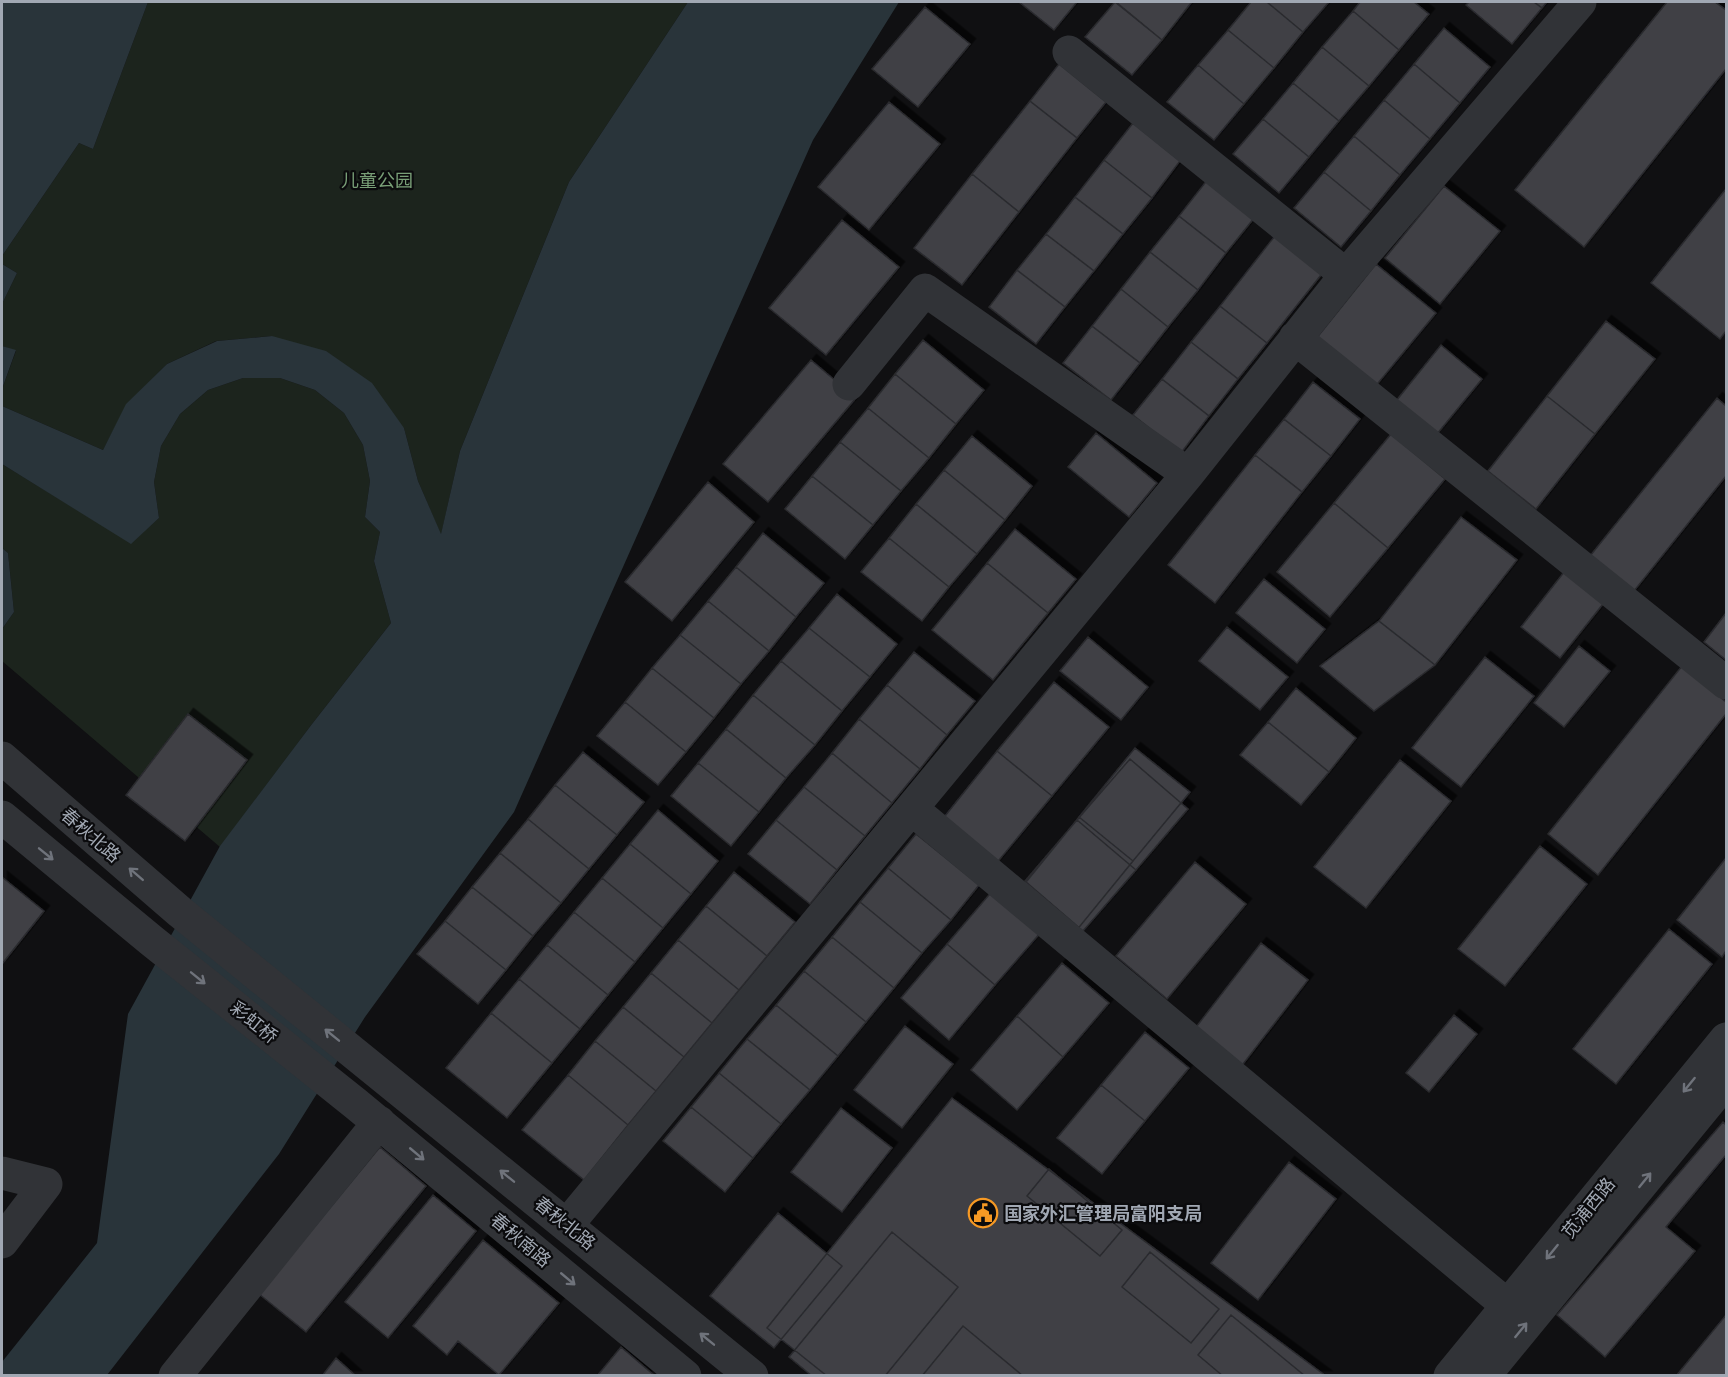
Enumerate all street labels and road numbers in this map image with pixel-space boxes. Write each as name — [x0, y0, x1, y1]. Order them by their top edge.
street label: 春秋北路 — [56, 803, 126, 867]
street label: 彩虹桥 — [226, 996, 282, 1048]
street label: 苋浦西路 — [1556, 1173, 1620, 1243]
street label: 春秋北路 — [530, 1191, 600, 1255]
street label: 春秋南路 — [486, 1208, 556, 1272]

